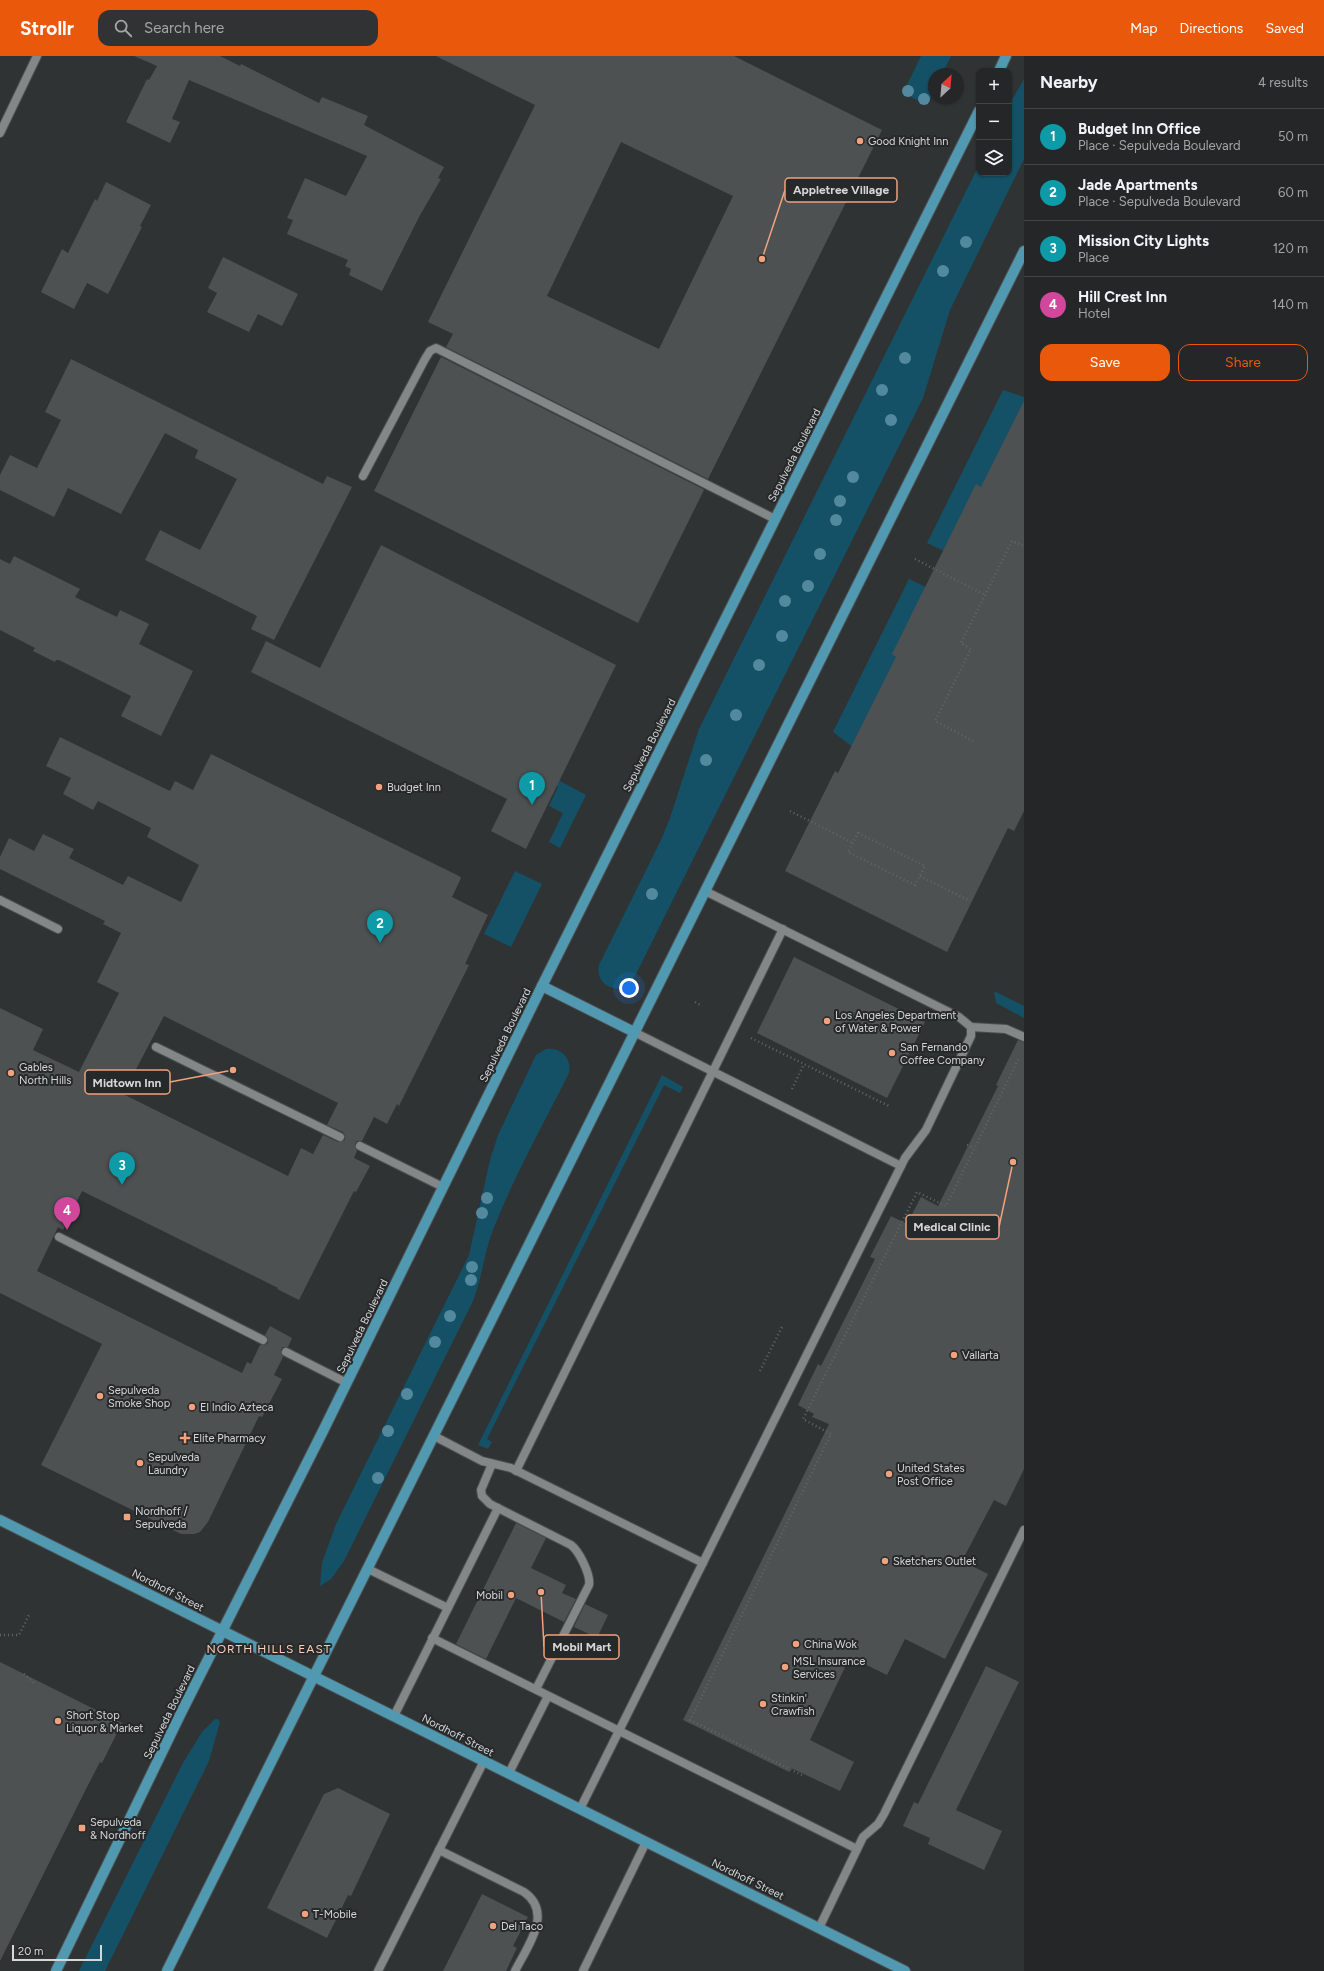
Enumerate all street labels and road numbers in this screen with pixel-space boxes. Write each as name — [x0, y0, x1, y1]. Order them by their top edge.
street label: Sepulveda Boulevard — [765, 406, 824, 504]
street label: Sepulveda Boulevard — [620, 696, 679, 794]
street label: Sepulveda Boulevard — [477, 986, 534, 1084]
street label: Sepulveda Boulevard — [334, 1277, 391, 1375]
street label: Nordhoff Street — [130, 1567, 206, 1614]
street label: Sepulveda Boulevard — [141, 1663, 198, 1761]
street label: Nordhoff Street — [420, 1712, 496, 1759]
street label: Nordhoff Street — [709, 1856, 786, 1903]

